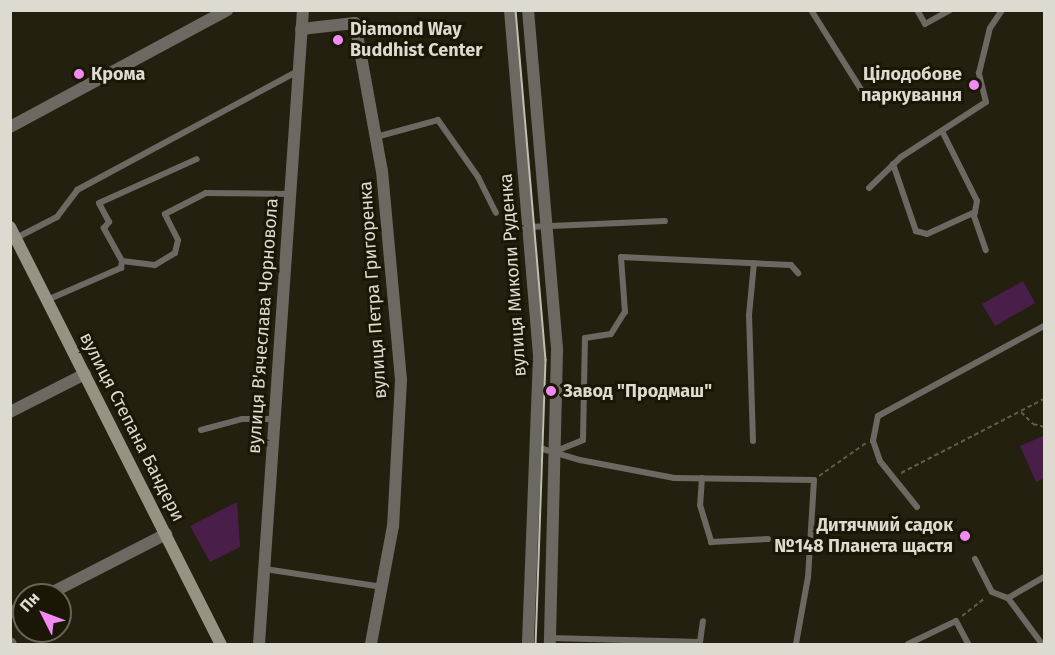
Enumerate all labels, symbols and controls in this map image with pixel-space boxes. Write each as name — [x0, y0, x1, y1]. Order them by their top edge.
place label: Diamond Way Buddhist Center — [350, 19, 482, 62]
marker: Diamond Way Buddhist Center — [331, 33, 345, 47]
place label: Крома — [91, 63, 145, 85]
place label: Цілодобове паркування — [861, 64, 962, 106]
marker: Крома — [72, 67, 86, 81]
marker: Цілодобове паркування — [967, 78, 981, 92]
street label: вулиця Миколи Руденка — [495, 173, 531, 377]
street label: вулиця Петра Григоренка — [355, 180, 391, 400]
street label: вулиця В'ячеслава Чорновола — [243, 197, 283, 455]
street label: вулиця Степана Бандери — [75, 329, 189, 525]
place label: Завод "Продмаш" — [563, 380, 712, 402]
marker: Завод "Продмаш" — [544, 384, 558, 398]
place label: Дитячмий садок №148 Планета щастя — [774, 515, 953, 558]
marker: Дитячмий садок №148 Планета щастя — [958, 529, 972, 543]
north arrow — [12, 583, 72, 643]
text: Пн — [16, 588, 43, 616]

